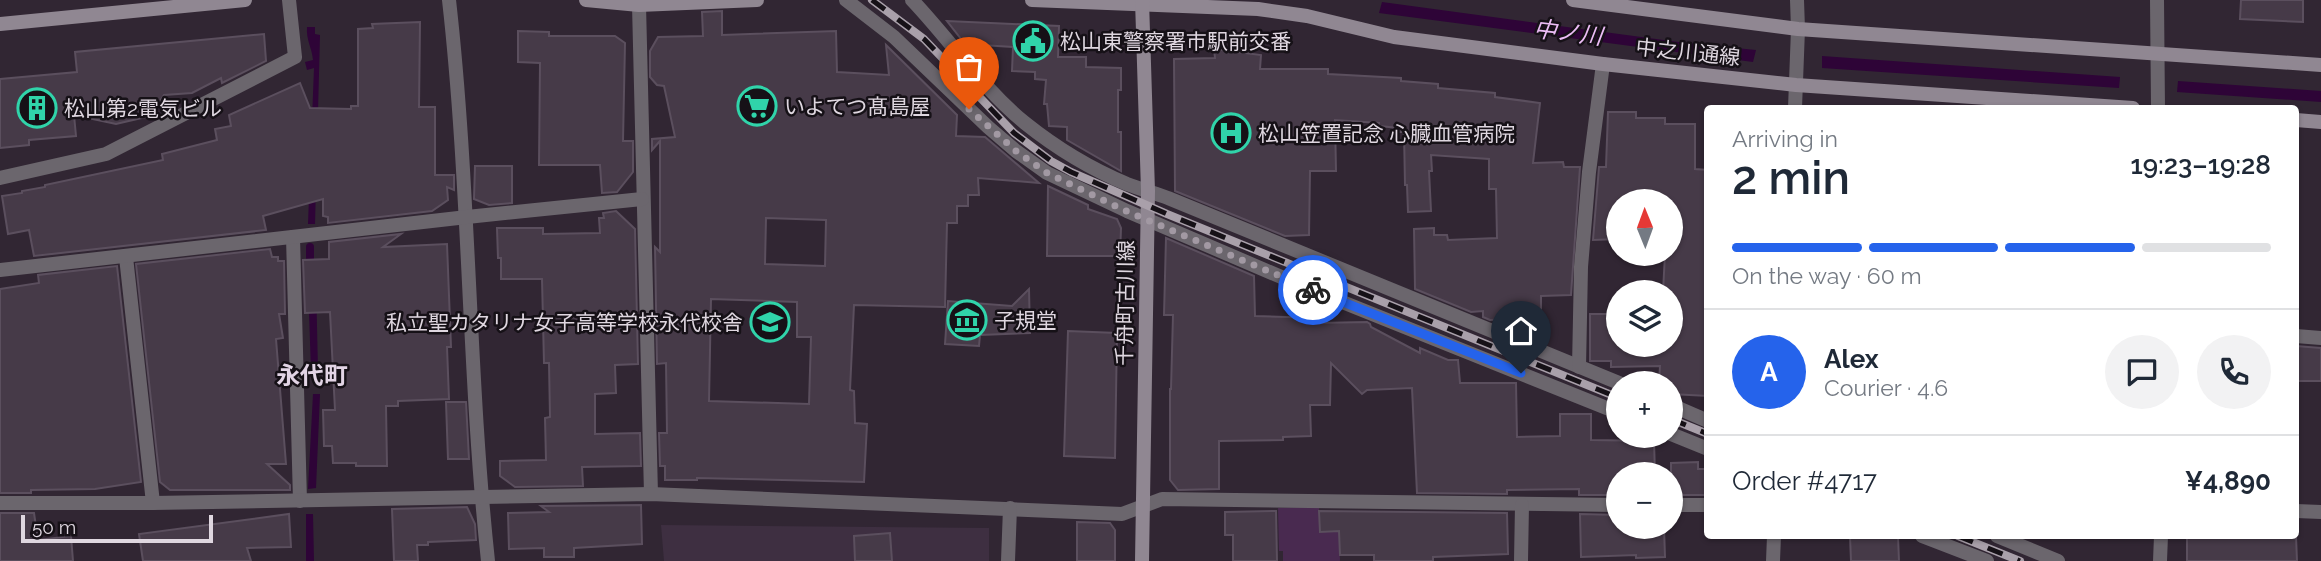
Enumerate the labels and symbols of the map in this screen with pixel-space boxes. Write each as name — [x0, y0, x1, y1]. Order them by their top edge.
water label: 中ノ川 — [1532, 14, 1607, 50]
public building icon: 松山東警察署市駅前交番 — [1012, 20, 1054, 62]
place label: 松山東警察署市駅前交番 — [1060, 29, 1291, 54]
street label: 中之川通線 — [1634, 34, 1742, 70]
pin — [939, 37, 999, 109]
supermarket icon: いよてつ髙島屋 — [736, 85, 778, 127]
building icon: 松山第2電気ビル — [16, 87, 58, 129]
place label: いよてつ髙島屋 — [784, 94, 930, 119]
place label: 松山第2電気ビル — [64, 96, 222, 121]
hospital icon: 松山笠置記念 心臓血管病院 — [1210, 112, 1252, 154]
place label: 松山笠置記念 心臓血管病院 — [1258, 121, 1515, 146]
north arrow — [1606, 189, 1684, 266]
street label: 千舟町古川線 — [1111, 240, 1139, 366]
courier — [1278, 255, 1348, 325]
museum icon: 子規堂 — [946, 299, 988, 341]
school or university icon: 私立聖カタリナ女子高等学校永代校舎 — [749, 301, 791, 343]
pin — [1491, 301, 1551, 373]
place label: 子規堂 — [994, 308, 1057, 333]
place label: 私立聖カタリナ女子高等学校永代校舎 — [386, 310, 743, 335]
district label: 永代町 — [276, 361, 348, 390]
scale bar — [21, 512, 214, 544]

